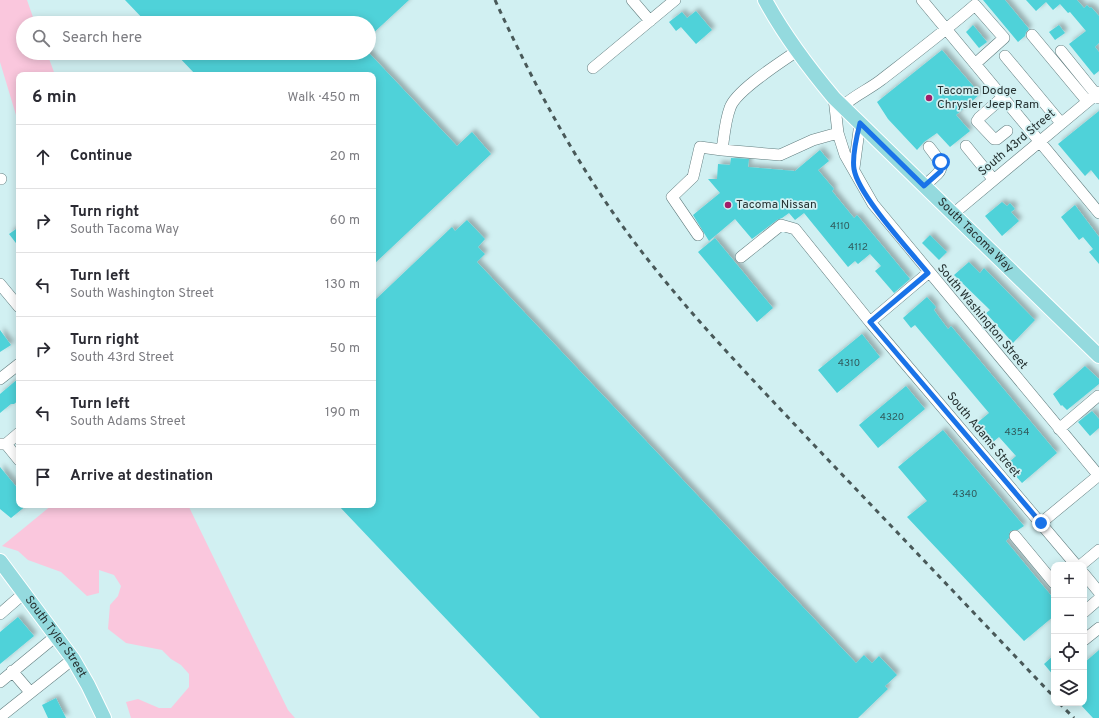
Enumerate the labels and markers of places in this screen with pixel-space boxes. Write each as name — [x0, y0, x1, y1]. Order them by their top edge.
place label: Tacoma Dodge Chrysler Jeep Ram — [937, 83, 1039, 113]
marker: Tacoma Dodge Chrysler Jeep Ram — [924, 93, 934, 103]
place label: Tacoma Nissan — [736, 197, 817, 213]
marker: Tacoma Nissan — [723, 200, 733, 210]

